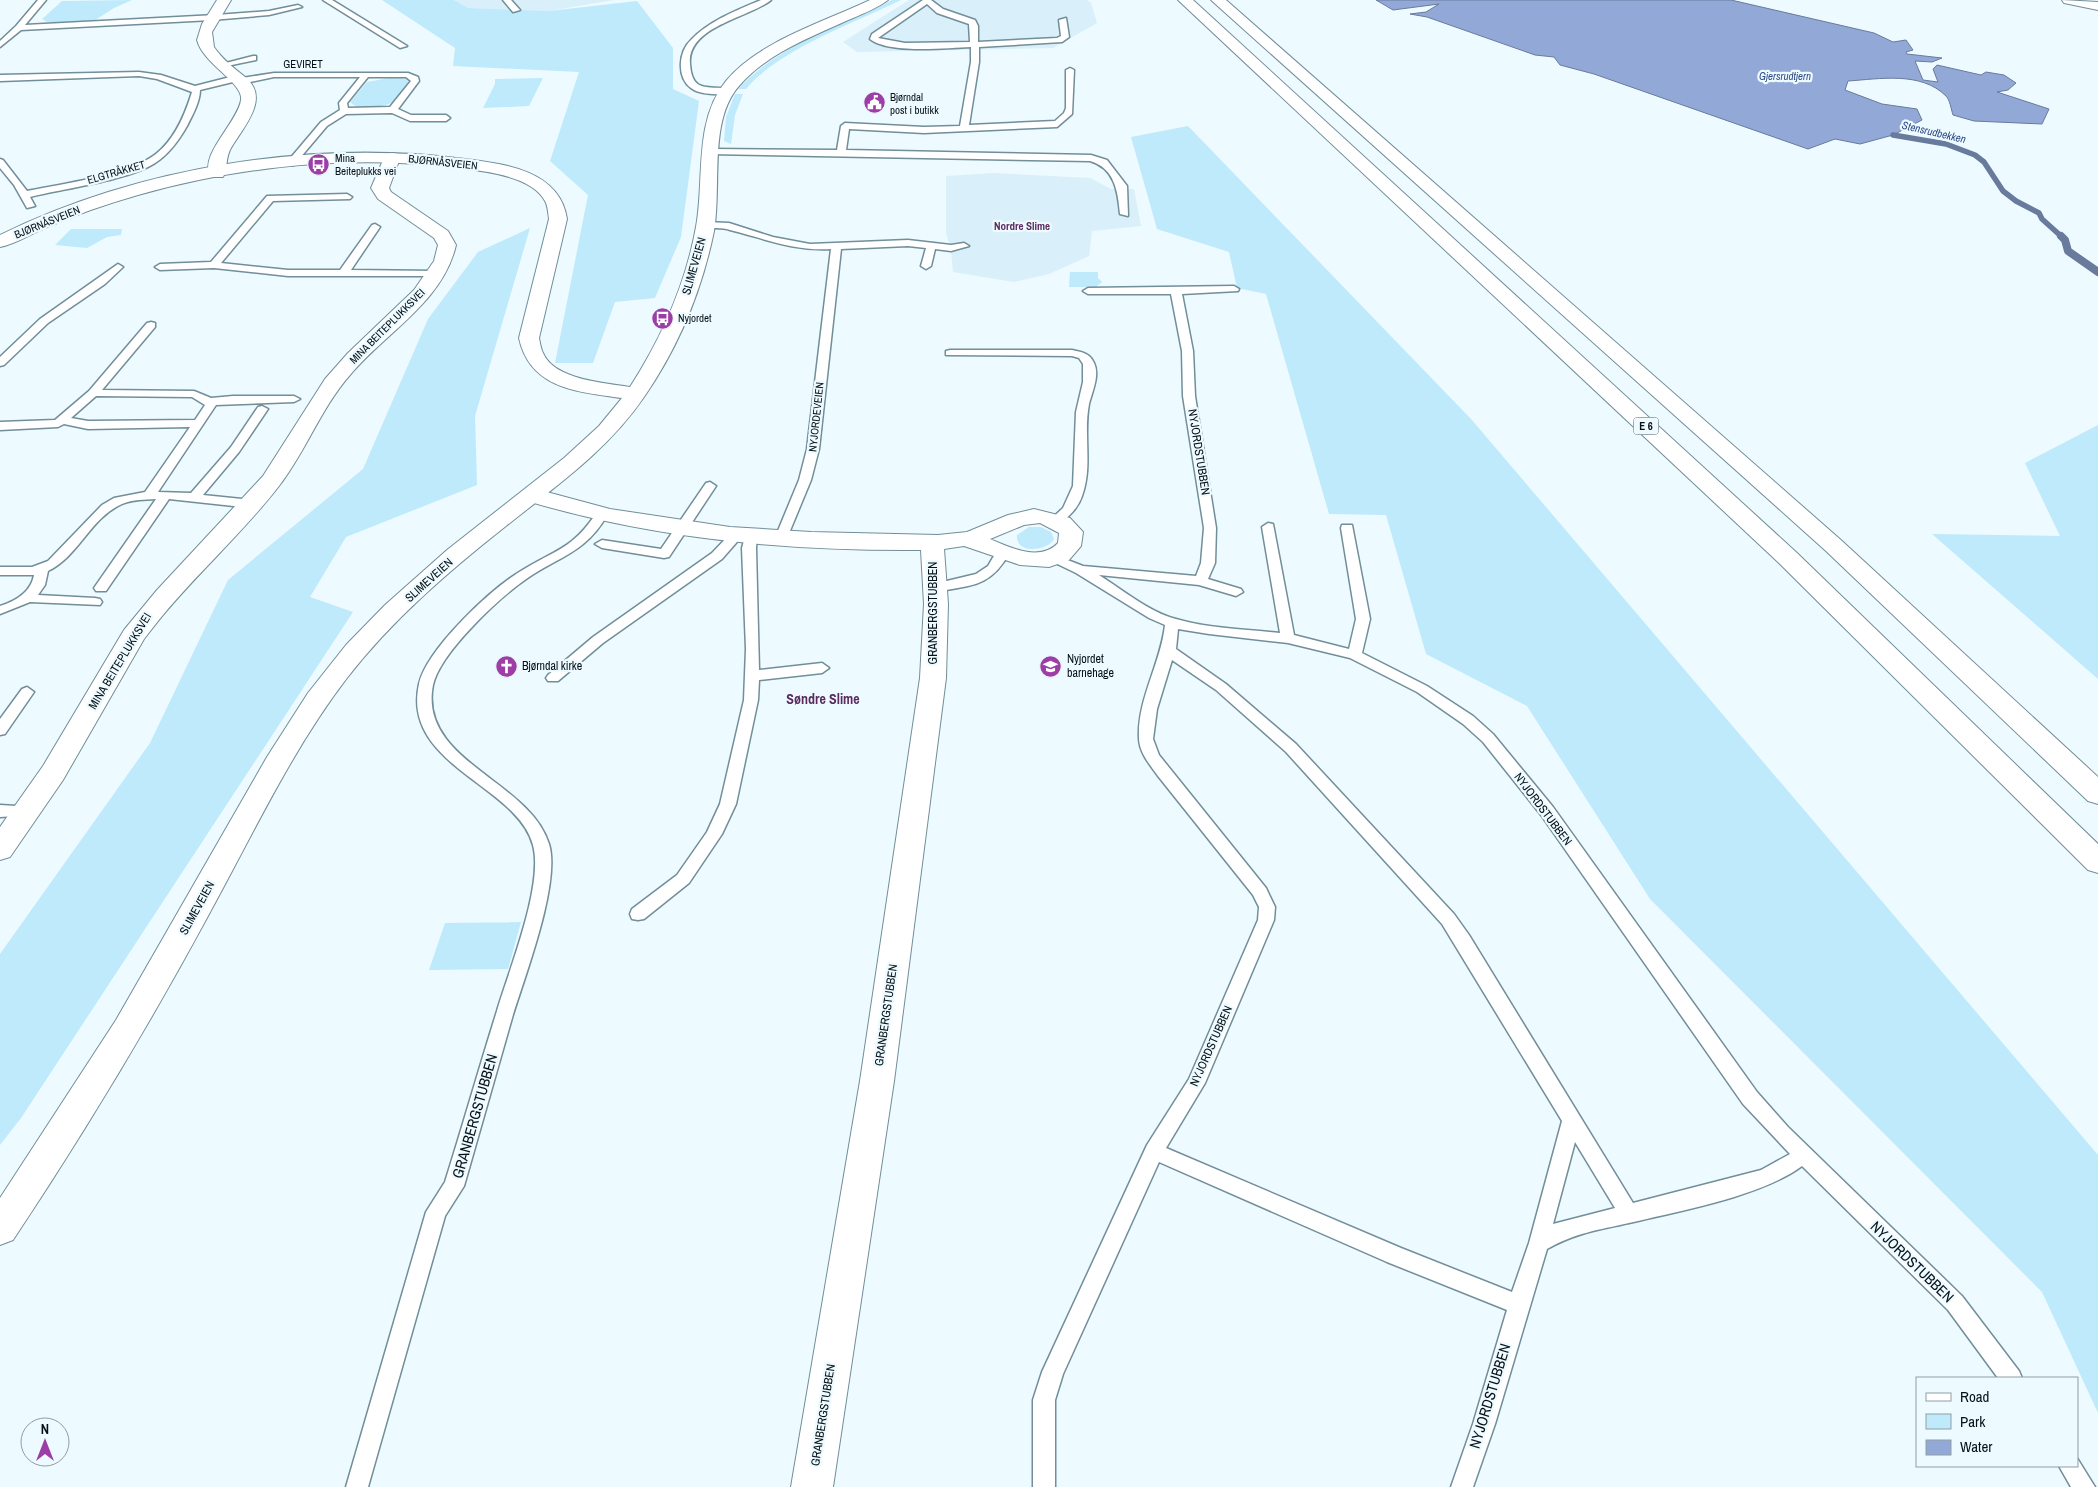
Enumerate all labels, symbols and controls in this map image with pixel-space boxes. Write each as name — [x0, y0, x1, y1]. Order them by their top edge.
street label: GEVIRET — [283, 57, 323, 71]
water label: Gjersrudtjern — [1759, 69, 1811, 83]
place label: Bjørndal post i butikk — [890, 90, 939, 117]
public building icon: Bjørndal post i butikk — [862, 91, 886, 115]
water label: Stensrudbekken — [1901, 118, 1967, 146]
place label: Mina Beiteplukks vei — [335, 151, 396, 178]
street label: BJØRNÅSVEIEN — [408, 151, 478, 173]
bus stop icon: Mina Beiteplukks vei — [307, 152, 331, 176]
street label: ELGTRÅKKET — [85, 157, 147, 187]
street label: BJØRNÅSVEIEN — [12, 202, 82, 242]
district label: Nordre Slime — [994, 219, 1050, 233]
street label: SLIMEVEIEN — [678, 235, 710, 297]
street label: MINA BEITEPLUKKSVEI — [346, 285, 428, 367]
bus stop icon: Nyjordet — [650, 306, 674, 330]
place label: Nyjordet — [678, 311, 712, 325]
street label: NYJORDEVEIEN — [805, 381, 827, 453]
street label: NYJORDSTUBBEN — [1184, 408, 1214, 496]
road number: E 6 — [1634, 418, 1658, 434]
street label: SLIMEVEIEN — [402, 554, 456, 606]
street label: GRANBERGSTUBBEN — [925, 562, 941, 664]
street label: MINA BEITEPLUKKSVEI — [85, 610, 155, 712]
place label: Nyjordet barnehage — [1067, 651, 1114, 681]
church icon: Bjørndal kirke — [494, 654, 518, 678]
school or university icon: Nyjordet barnehage — [1039, 654, 1063, 678]
place label: Bjørndal kirke — [522, 658, 582, 674]
district label: Søndre Slime — [786, 690, 860, 708]
street label: NYJORDSTUBBEN — [1510, 769, 1576, 849]
street label: SLIMEVEIEN — [176, 878, 218, 938]
street label: GRANBERGSTUBBEN — [871, 963, 901, 1067]
street label: NYJORDSTUBBEN — [1186, 1003, 1236, 1089]
street label: GRANBERGSTUBBEN — [447, 1051, 502, 1181]
street label: NYJORDSTUBBEN — [1866, 1216, 1959, 1307]
street label: NYJORDSTUBBEN — [1464, 1341, 1515, 1451]
street label: GRANBERGSTUBBEN — [807, 1363, 839, 1467]
legend — [1916, 1377, 2078, 1467]
text: Road — [1960, 1386, 1989, 1407]
text: Park — [1960, 1411, 1986, 1432]
north arrow — [20, 1417, 70, 1467]
text: N — [41, 1420, 49, 1438]
text: Water — [1960, 1436, 1992, 1457]

